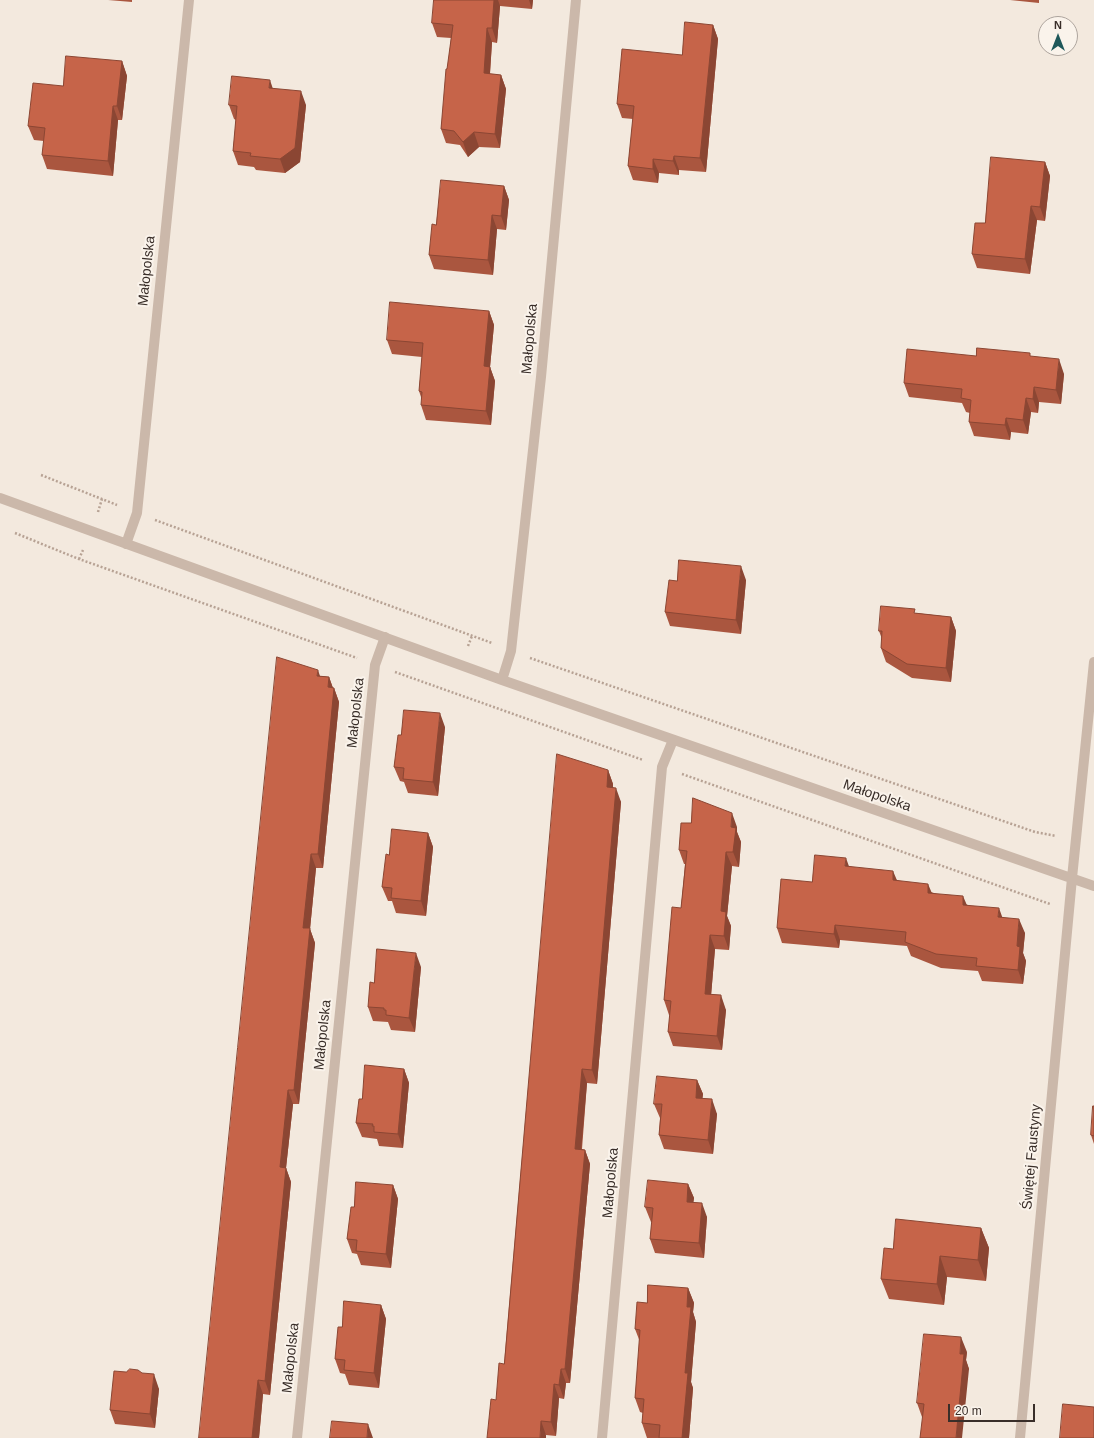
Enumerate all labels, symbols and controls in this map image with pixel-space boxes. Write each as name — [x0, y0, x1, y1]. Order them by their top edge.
north arrow — [1038, 16, 1078, 56]
text: N — [1054, 19, 1062, 31]
street label: Małopolska — [135, 235, 159, 307]
street label: Małopolska — [519, 303, 541, 375]
street label: Małopolska — [344, 677, 368, 749]
street label: Małopolska — [841, 777, 913, 815]
street label: Małopolska — [311, 999, 335, 1071]
street label: Świętej Faustyny — [1019, 1104, 1045, 1210]
street label: Małopolska — [600, 1147, 622, 1219]
street label: Małopolska — [279, 1322, 303, 1394]
scale bar — [950, 1396, 1037, 1422]
text: 20 m — [955, 1404, 982, 1418]

